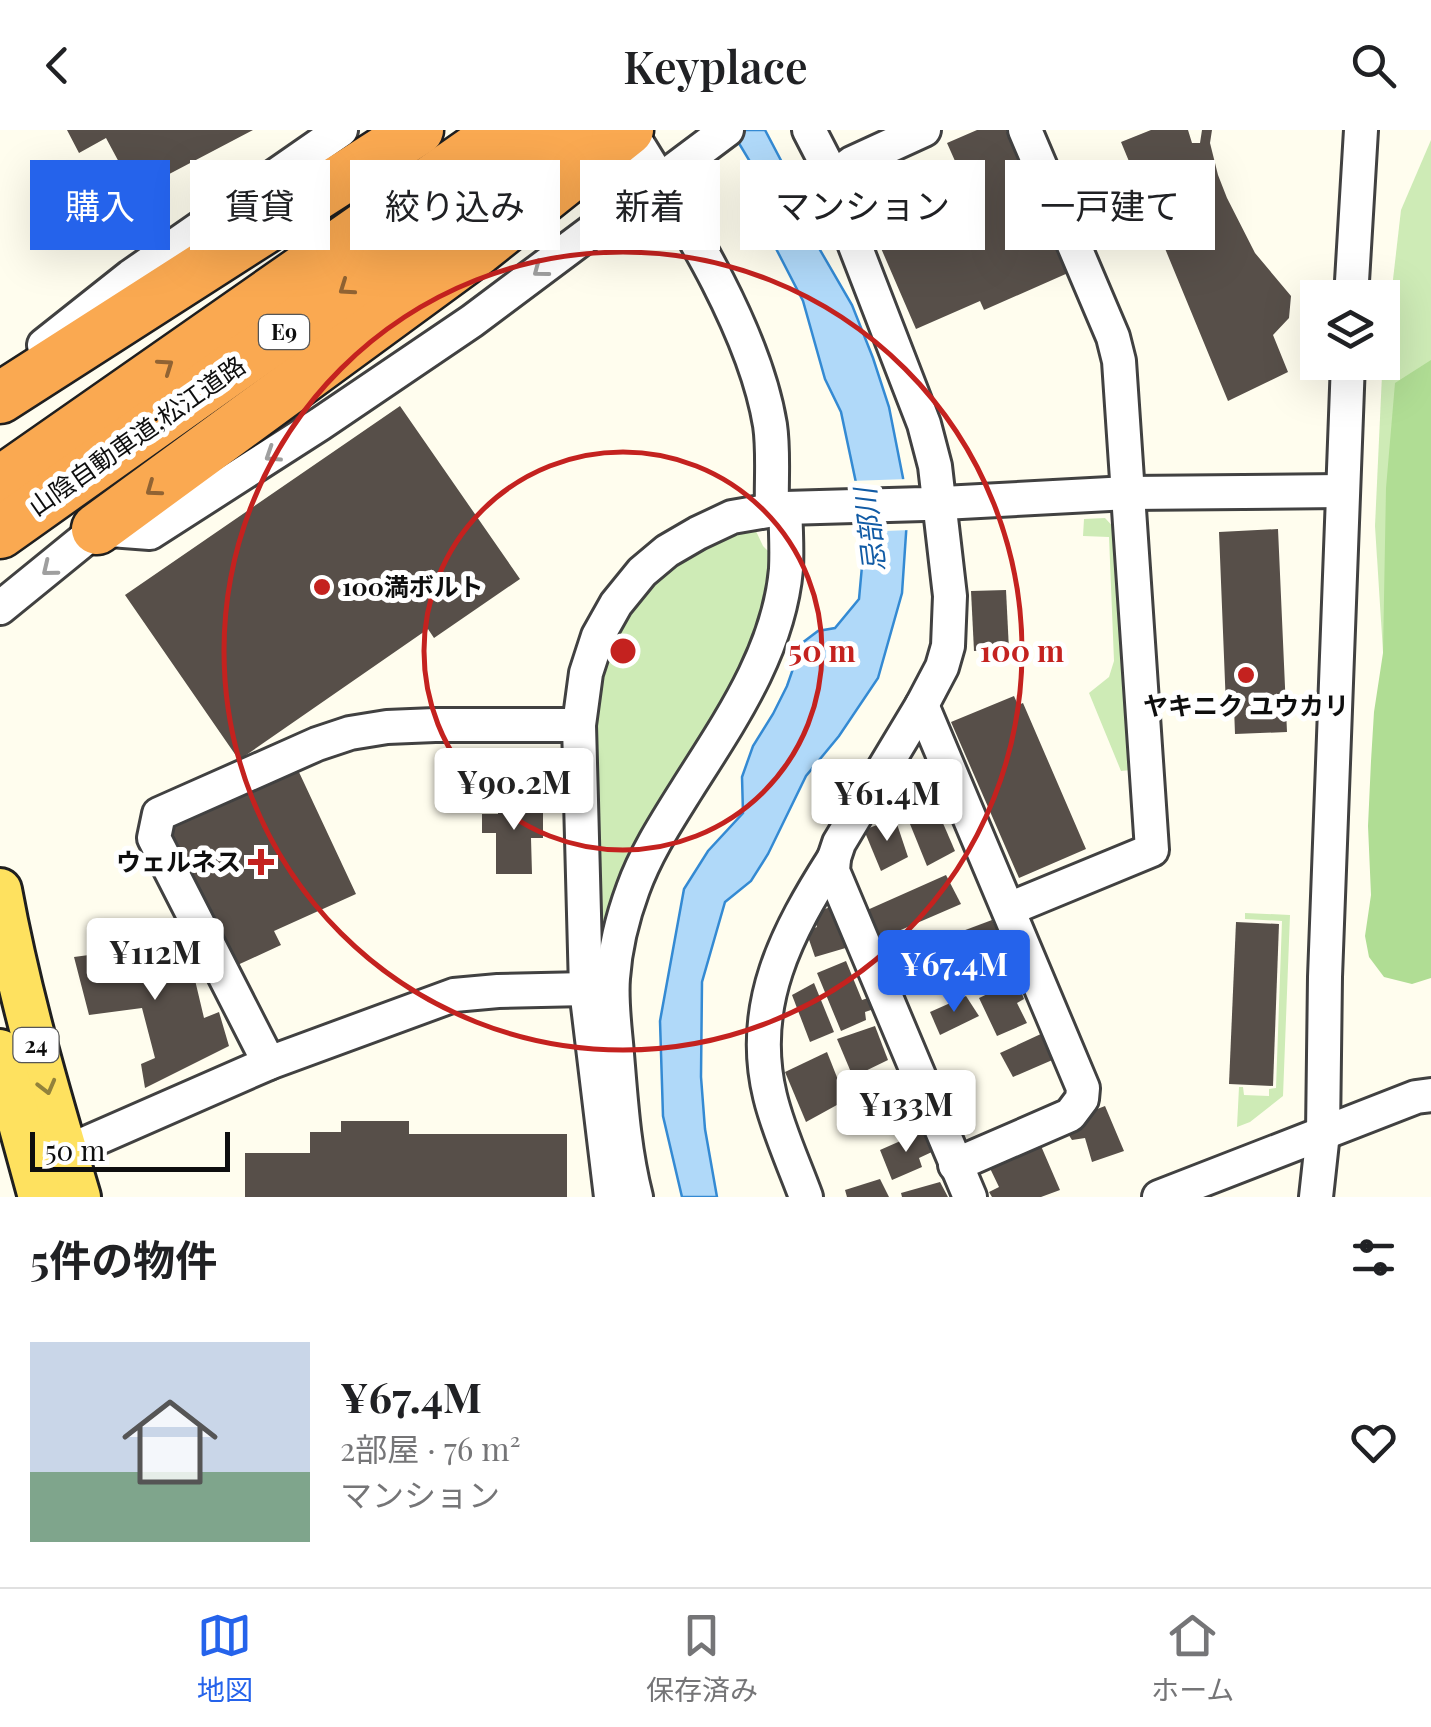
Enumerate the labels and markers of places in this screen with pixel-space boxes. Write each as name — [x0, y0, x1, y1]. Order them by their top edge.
place label: 100満ボルト — [342, 569, 484, 602]
marker: 100満ボルト — [311, 576, 333, 598]
centre of rings — [605, 633, 641, 669]
marker: ヤキニク ユウカリ — [1235, 664, 1257, 686]
place label: ヤキニク ユウカリ — [1143, 688, 1349, 721]
pin: ¥90.2M — [433, 748, 595, 833]
pin: ¥61.4M — [806, 759, 968, 844]
place label: ウェルネス — [116, 844, 241, 877]
marker: ウェルネス — [250, 851, 272, 873]
pin: ¥112M — [85, 918, 225, 1003]
pin: ¥67.4M — [873, 930, 1035, 1015]
pin: ¥133M — [836, 1070, 976, 1155]

